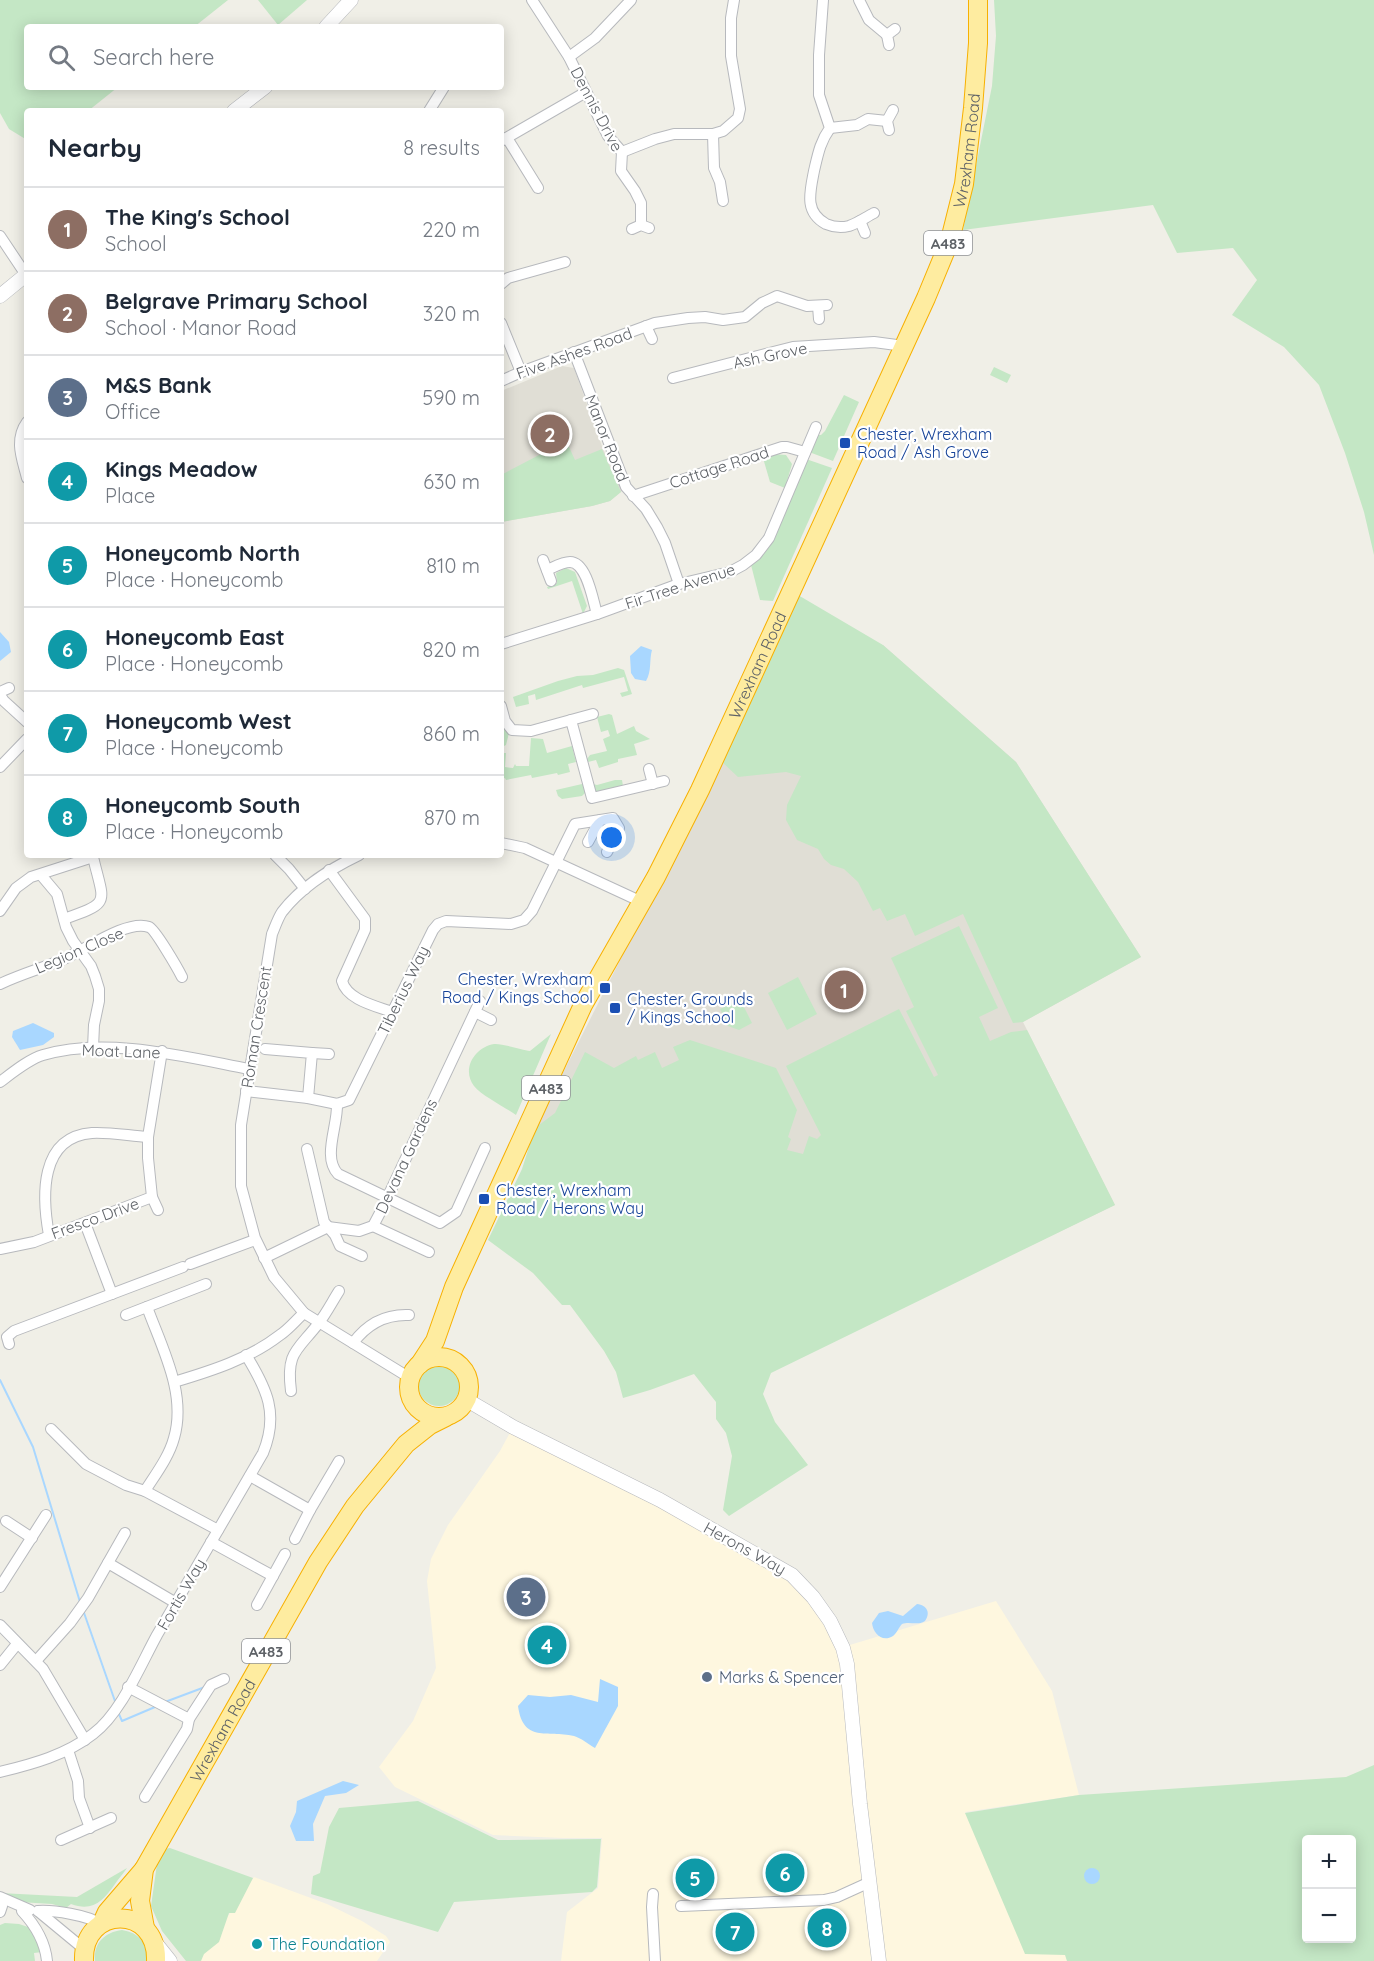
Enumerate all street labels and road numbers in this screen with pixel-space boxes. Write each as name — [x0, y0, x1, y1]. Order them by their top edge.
street label: Dennis Drive — [566, 63, 628, 155]
street label: Wrexham Road — [948, 93, 984, 210]
road number: A483 — [924, 231, 972, 255]
street label: Five Ashes Road — [513, 323, 635, 383]
street label: Ash Grove — [731, 337, 809, 373]
street label: Manor Road — [580, 392, 634, 484]
street label: Cottage Road — [667, 442, 771, 492]
street label: Fir Tree Avenue — [622, 559, 738, 613]
street label: Wrexham Road — [724, 609, 791, 722]
street label: Legion Close — [32, 922, 126, 978]
street label: Tiberius Way — [373, 942, 433, 1038]
street label: Roman Crescent — [237, 965, 275, 1089]
street label: Moat Lane — [81, 1040, 161, 1062]
road number: A483 — [522, 1076, 570, 1100]
street label: Devana Gardens — [371, 1095, 441, 1217]
street label: Fresco Drive — [48, 1193, 142, 1243]
street label: Herons Way — [700, 1517, 790, 1579]
street label: Fortis Way — [152, 1555, 210, 1633]
road number: A483 — [242, 1639, 290, 1663]
street label: Wrexham Road — [185, 1675, 260, 1786]

